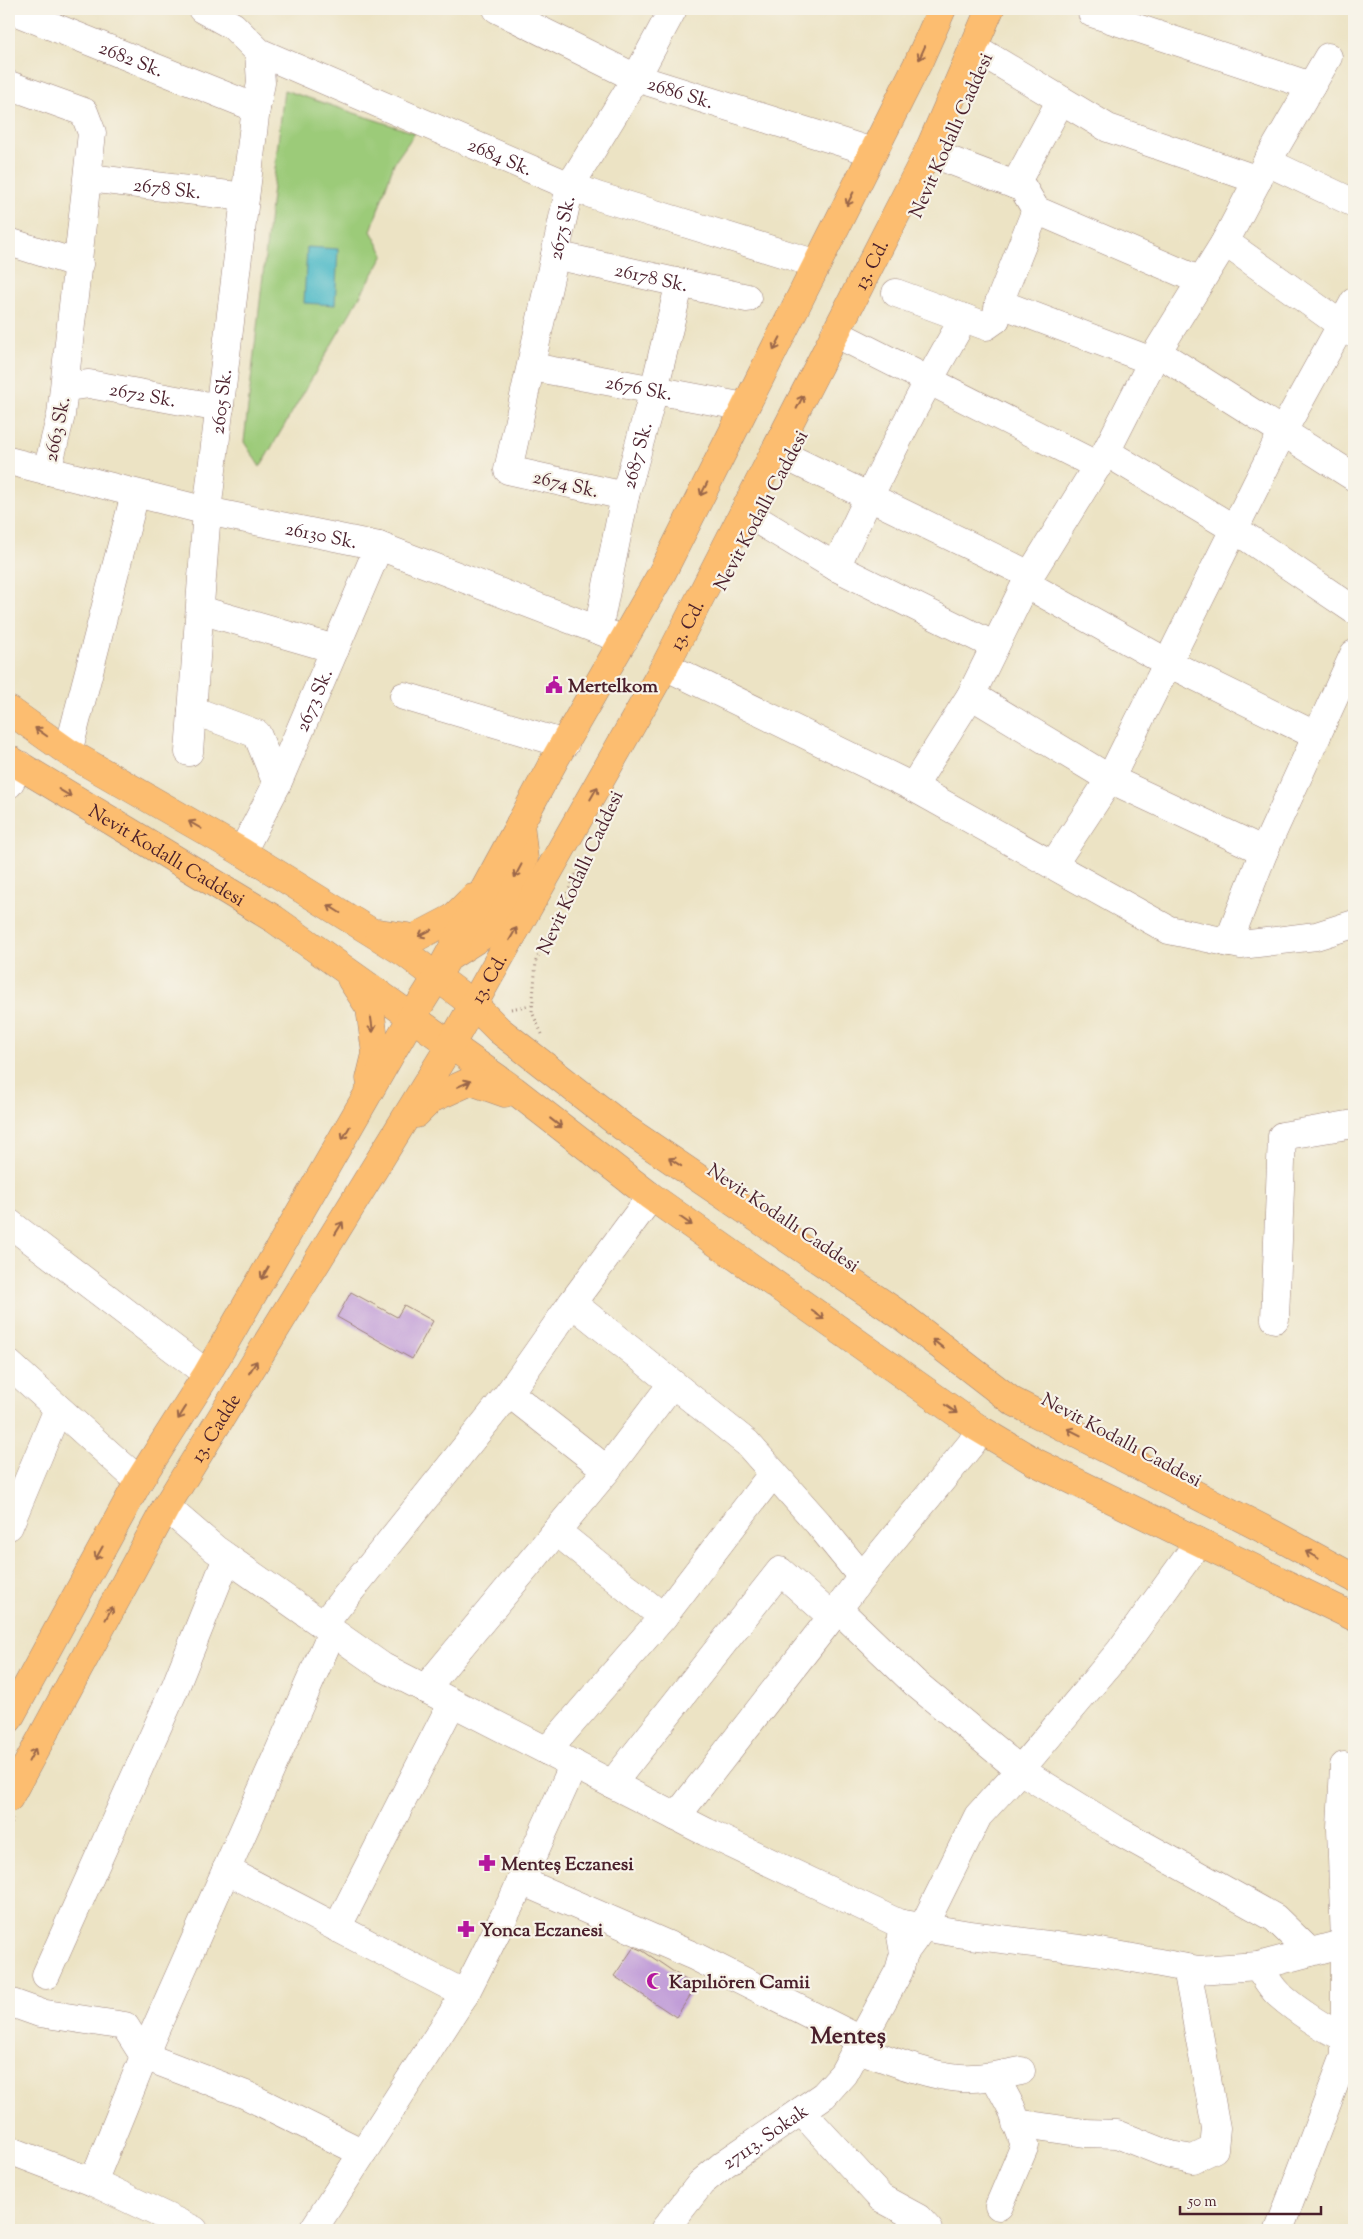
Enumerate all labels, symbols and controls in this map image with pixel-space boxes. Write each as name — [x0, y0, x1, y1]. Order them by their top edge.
street label: 2682 Sk. — [94, 35, 167, 85]
one-way arrow — [917, 45, 927, 60]
street label: Nevit Kodallı Caddesi — [904, 49, 1001, 223]
street label: 2686 Sk. — [643, 71, 716, 117]
street label: 2684 Sk. — [463, 132, 536, 184]
street label: 2678 Sk. — [132, 173, 203, 208]
one-way arrow — [845, 191, 854, 206]
street label: 2675 Sk. — [543, 193, 583, 263]
street label: 13. Cd. — [849, 235, 897, 295]
street label: 26178 Sk. — [612, 258, 690, 300]
one-way arrow — [772, 336, 781, 351]
street label: 2605 Sk. — [205, 368, 240, 436]
street label: 2676 Sk. — [603, 370, 675, 409]
street label: 2672 Sk. — [107, 377, 178, 416]
street label: 2663 Sk. — [38, 394, 79, 465]
one-way arrow — [796, 395, 805, 410]
street label: 2687 Sk. — [617, 419, 661, 492]
street label: Nevit Kodallı Caddesi — [708, 426, 816, 596]
street label: 2674 Sk. — [530, 465, 601, 506]
one-way arrow — [699, 481, 708, 496]
street label: 26130 Sk. — [283, 516, 359, 557]
street label: 13. Cd. — [664, 596, 712, 656]
street label: 2673 Sk. — [290, 665, 341, 737]
place label: Mertelkom — [568, 674, 658, 701]
public building icon: Mertelkom — [544, 675, 564, 695]
one-way arrow — [34, 727, 48, 737]
street label: Nevit Kodallı Caddesi — [531, 786, 631, 960]
one-way arrow — [589, 786, 599, 801]
one-way arrow — [58, 789, 72, 799]
street label: Nevit Kodallı Caddesi — [83, 799, 250, 914]
one-way arrow — [188, 819, 203, 829]
one-way arrow — [513, 863, 523, 878]
one-way arrow — [327, 904, 341, 914]
one-way arrow — [509, 928, 519, 942]
one-way arrow — [418, 929, 433, 938]
street label: 13. Cd. — [466, 950, 515, 1009]
one-way arrow — [368, 1017, 378, 1033]
one-way arrow — [456, 1079, 471, 1089]
one-way arrow — [549, 1117, 562, 1128]
one-way arrow — [341, 1125, 351, 1140]
one-way arrow — [668, 1157, 682, 1167]
street label: Nevit Kodallı Caddesi — [701, 1158, 864, 1280]
one-way arrow — [679, 1216, 693, 1226]
one-way arrow — [334, 1222, 344, 1236]
one-way arrow — [259, 1266, 269, 1280]
one-way arrow — [811, 1310, 825, 1320]
one-way arrow — [931, 1339, 945, 1349]
one-way arrow — [248, 1360, 258, 1374]
street label: Nevit Kodallı Caddesi — [1036, 1387, 1206, 1495]
street label: 13. Cadde — [186, 1389, 249, 1468]
one-way arrow — [944, 1404, 958, 1414]
one-way arrow — [176, 1406, 187, 1420]
one-way arrow — [1067, 1427, 1082, 1436]
one-way arrow — [94, 1545, 104, 1560]
one-way arrow — [1305, 1549, 1319, 1559]
one-way arrow — [104, 1605, 114, 1620]
one-way arrow — [27, 1748, 37, 1763]
place label: Menteş Eczanesi — [501, 1852, 634, 1879]
pharmacy icon: Menteş Eczanesi — [477, 1853, 497, 1873]
place label: Yonca Eczanesi — [480, 1918, 604, 1945]
pharmacy icon: Yonca Eczanesi — [456, 1919, 476, 1939]
place label: Kapılıören Camii — [669, 1970, 810, 1997]
mosque icon: Kapılıören Camii — [645, 1971, 665, 1991]
district label: Menteş — [810, 2020, 886, 2054]
street label: 27113. Sokak — [718, 2098, 815, 2177]
scale bar — [1180, 2184, 1322, 2216]
text: 50 m — [1187, 2192, 1217, 2213]

